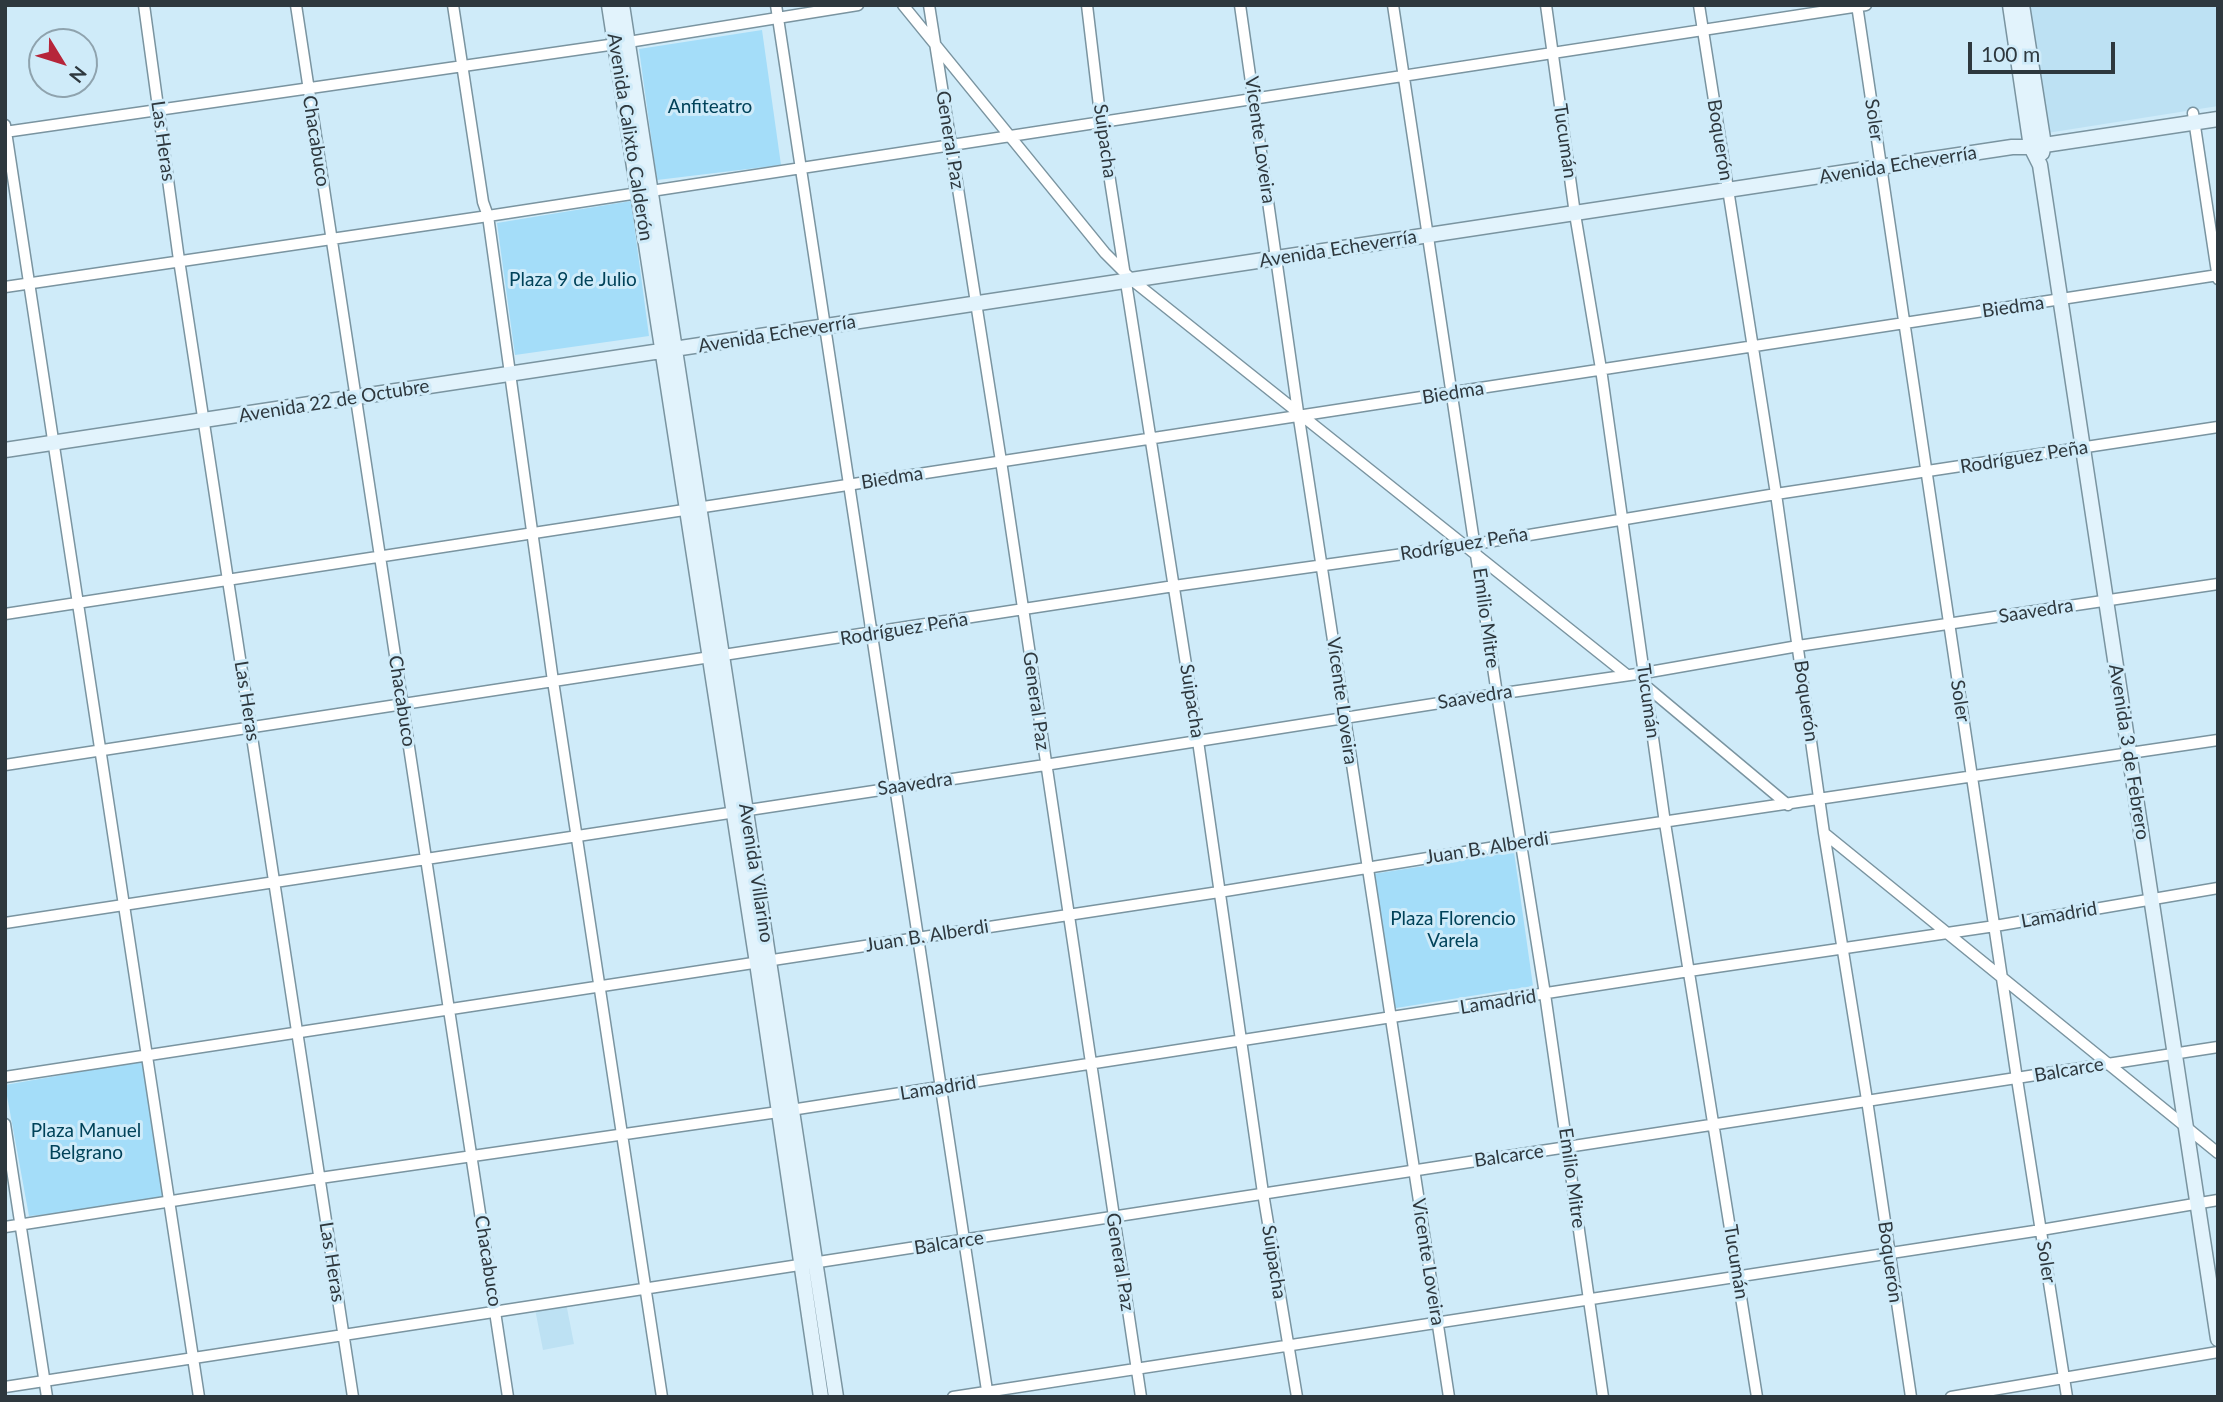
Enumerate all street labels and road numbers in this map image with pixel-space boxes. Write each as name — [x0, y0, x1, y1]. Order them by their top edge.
street label: Avenida Calixto Calderón — [602, 32, 658, 242]
street label: Vicente Loveira — [1240, 75, 1280, 205]
street label: General Paz — [931, 89, 969, 191]
street label: Chacabuco — [298, 94, 334, 188]
street label: Soler — [1860, 97, 1888, 143]
street label: Boquerón — [1702, 98, 1738, 182]
street label: Las Heras — [146, 99, 180, 183]
street label: Tucumán — [1548, 102, 1582, 180]
street label: Suipacha — [1089, 103, 1121, 179]
street label: Avenida Echeverría — [1818, 141, 1978, 189]
street label: Avenida Echeverría — [1258, 225, 1418, 273]
street label: Biedma — [1981, 291, 2045, 323]
street label: Avenida Echeverría — [697, 310, 857, 358]
street label: Avenida 22 de Octubre — [237, 375, 431, 427]
street label: Biedma — [1420, 377, 1486, 409]
street label: Rodríguez Peña — [1958, 436, 2090, 478]
street label: Biedma — [859, 462, 925, 494]
street label: Rodríguez Peña — [1398, 523, 1530, 565]
street label: Emilio Mitre — [1468, 566, 1504, 670]
street label: Saavedra — [1997, 594, 2075, 628]
street label: Rodríguez Peña — [838, 608, 970, 650]
street label: Vicente Loveira — [1322, 636, 1362, 766]
street label: General Paz — [1018, 650, 1054, 752]
street label: Chacabuco — [384, 654, 420, 748]
street label: Las Heras — [229, 659, 265, 743]
street label: Boquerón — [1789, 659, 1823, 743]
street label: Suipacha — [1175, 662, 1209, 740]
street label: Tucumán — [1631, 662, 1665, 740]
street label: Avenida 3 de Febrero — [2104, 662, 2154, 842]
street label: Soler — [1945, 678, 1975, 724]
street label: Saavedra — [1436, 680, 1514, 714]
street label: Saavedra — [876, 767, 954, 801]
street label: Avenida Villarino — [734, 802, 778, 944]
street label: Juan B. Alberdi — [1424, 827, 1550, 869]
street label: Lamadrid — [2019, 897, 2099, 933]
street label: Juan B. Alberdi — [864, 915, 990, 957]
street label: Lamadrid — [1458, 985, 1538, 1019]
street label: Balcarce — [2033, 1053, 2105, 1087]
street label: Lamadrid — [898, 1071, 978, 1105]
street label: Emilio Mitre — [1554, 1126, 1590, 1230]
street label: Balcarce — [1473, 1140, 1545, 1172]
street label: Vicente Loveira — [1407, 1197, 1449, 1327]
street label: General Paz — [1101, 1211, 1139, 1313]
street label: Chacabuco — [470, 1214, 506, 1308]
street label: Las Heras — [314, 1220, 350, 1304]
street label: Boquerón — [1873, 1220, 1907, 1304]
street label: Suipacha — [1257, 1223, 1291, 1301]
street label: Tucumán — [1719, 1223, 1753, 1301]
street label: Balcarce — [913, 1226, 985, 1260]
street label: Soler — [2031, 1239, 2061, 1285]

